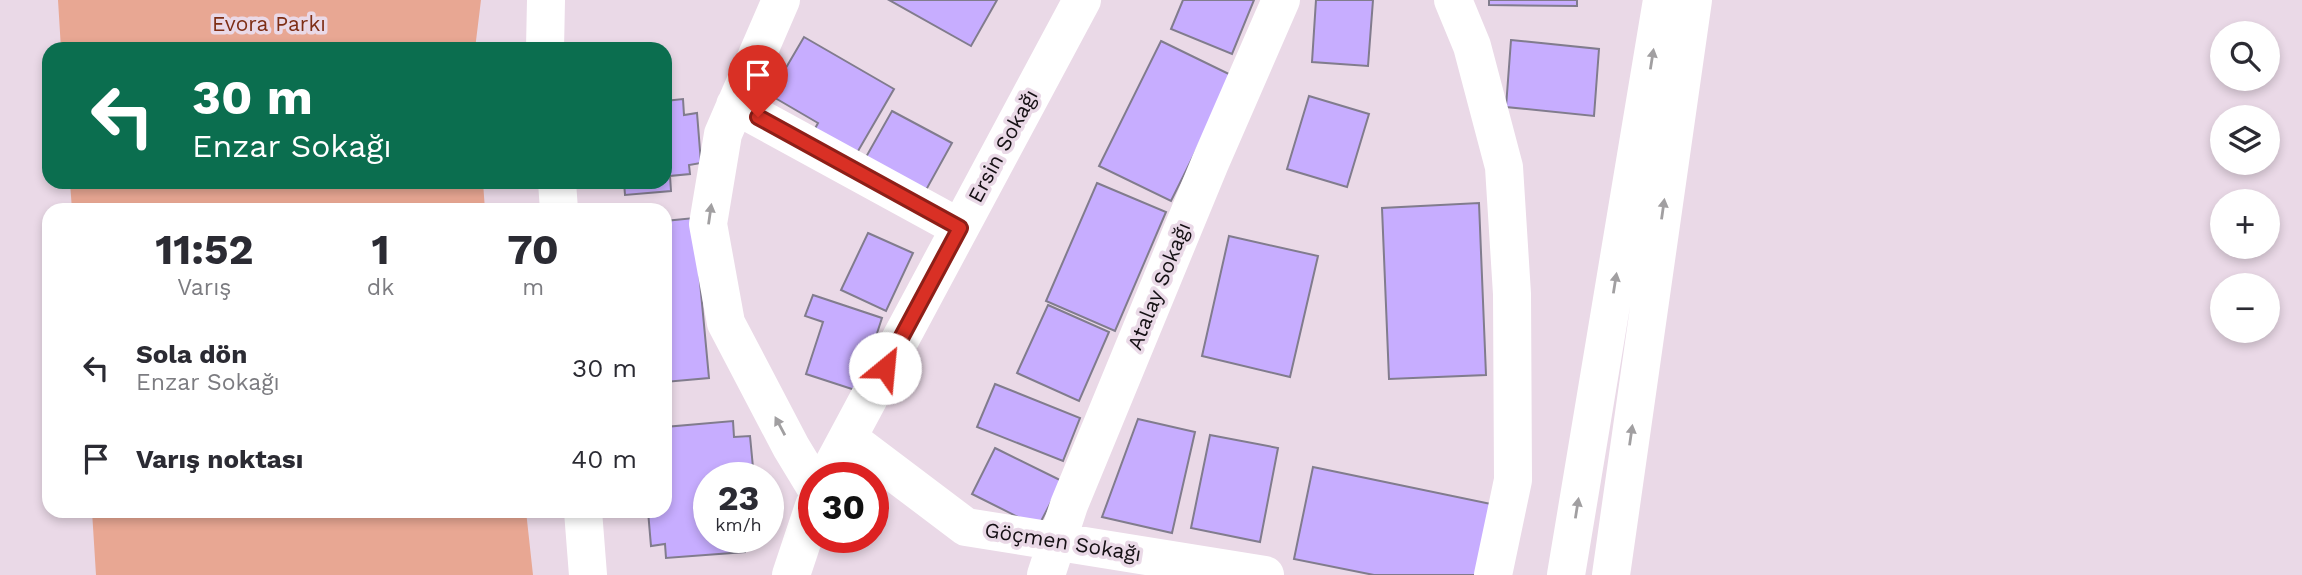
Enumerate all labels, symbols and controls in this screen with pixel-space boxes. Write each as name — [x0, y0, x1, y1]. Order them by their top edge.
park label: Evora Parkı — [212, 11, 326, 36]
map controls — [2210, 21, 2280, 343]
button: search — [2210, 21, 2280, 91]
pin — [728, 45, 788, 117]
one-way arrow — [1647, 48, 1658, 70]
icon: arrive — [739, 56, 777, 94]
text: 30 m — [192, 68, 313, 126]
icon: left — [77, 70, 168, 161]
street label: Ersin Sokağı — [962, 85, 1043, 207]
button: layers — [2210, 105, 2280, 175]
text: Enzar Sokağı — [192, 127, 392, 165]
button: + — [2210, 189, 2280, 259]
one-way arrow — [1658, 198, 1669, 220]
one-way arrow — [705, 203, 716, 225]
street label: Atalay Sokağı — [1122, 218, 1195, 353]
text: 11:52 — [155, 225, 254, 274]
text: 1 — [371, 225, 390, 274]
text: 70 — [507, 225, 559, 274]
one-way arrow — [1610, 272, 1621, 294]
button: − — [2210, 273, 2280, 343]
text: Varış — [177, 274, 231, 301]
text: dk — [367, 274, 394, 301]
text: m — [522, 274, 544, 301]
position arrow — [848, 331, 922, 405]
text: Sola dön — [136, 339, 247, 369]
icon: left — [77, 349, 115, 387]
text: 30 m — [572, 353, 637, 383]
text: Enzar Sokağı — [136, 369, 280, 396]
one-way arrow — [774, 416, 786, 436]
one-way arrow — [1625, 423, 1636, 445]
icon: arrive — [77, 440, 115, 478]
text: Varış noktası — [136, 444, 303, 474]
text: 40 m — [571, 444, 637, 474]
speed limit sign: 30 — [798, 462, 889, 553]
text: 23 — [718, 477, 759, 519]
one-way arrow — [1572, 497, 1583, 519]
text: km/h — [715, 514, 762, 535]
street label: Göçmen Sokağı — [983, 517, 1143, 566]

